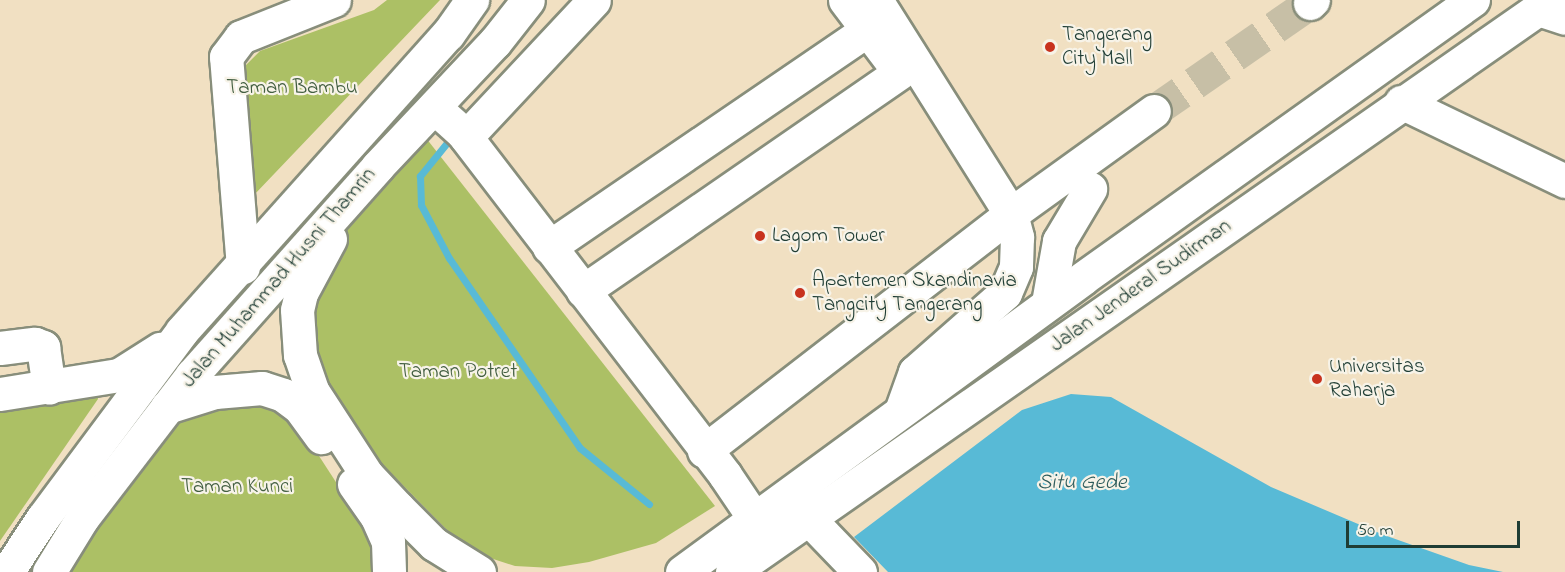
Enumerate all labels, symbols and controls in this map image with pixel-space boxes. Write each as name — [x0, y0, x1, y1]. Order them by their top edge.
place label: Tangerang City Mall — [1062, 22, 1152, 72]
marker: Tangerang City Mall — [1043, 40, 1057, 54]
park label: Taman Bambu — [226, 75, 358, 101]
street label: Jalan Muhammad Husni Thamrin — [176, 163, 382, 393]
street label: Jalan Jenderal Sudirman — [1046, 214, 1236, 358]
place label: Lagom Tower — [772, 223, 885, 249]
marker: Lagom Tower — [753, 229, 767, 243]
place label: Apartemen Skandinavia Tangcity Tangerang — [812, 268, 1017, 318]
marker: Apartemen Skandinavia Tangcity Tangerang — [793, 286, 807, 300]
place label: Universitas Raharja — [1329, 354, 1425, 404]
park label: Taman Potret — [399, 359, 517, 385]
marker: Universitas Raharja — [1310, 372, 1324, 386]
water label: Situ Gede — [1037, 471, 1127, 497]
park label: Taman Kunci — [181, 474, 293, 500]
scale bar — [1349, 509, 1523, 547]
text: 50 m — [1357, 518, 1394, 544]

